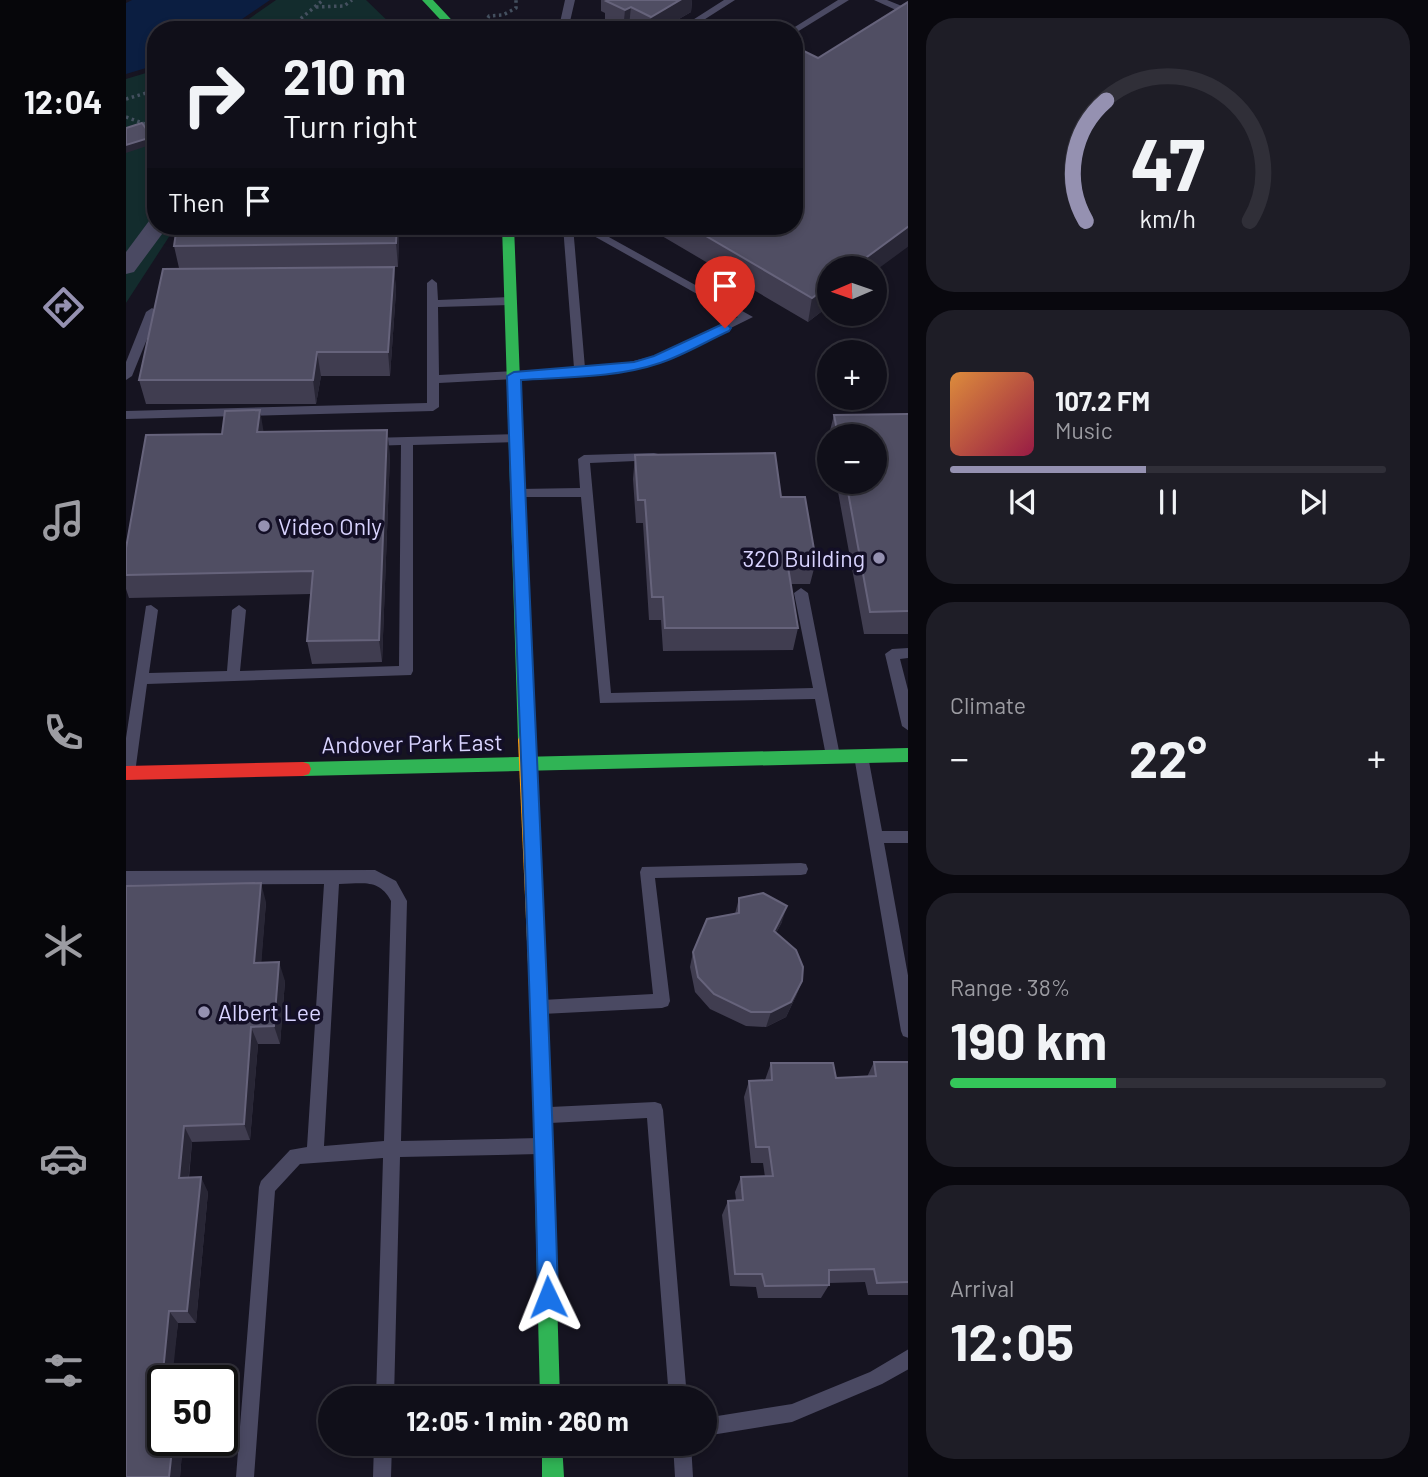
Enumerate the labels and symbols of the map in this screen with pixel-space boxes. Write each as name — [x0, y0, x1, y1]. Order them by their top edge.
pin — [695, 256, 755, 328]
north arrow — [817, 256, 887, 326]
place label: Video Only — [278, 512, 382, 540]
marker: Video Only — [256, 518, 272, 534]
place label: 320 Building — [743, 544, 865, 572]
marker: 320 Building — [871, 550, 887, 566]
street label: Andover Park East — [321, 727, 503, 759]
place label: Albert Lee — [218, 998, 321, 1026]
marker: Albert Lee — [196, 1004, 212, 1020]
position arrow — [511, 1260, 585, 1334]
speed limit sign: 50 — [147, 1365, 238, 1456]

